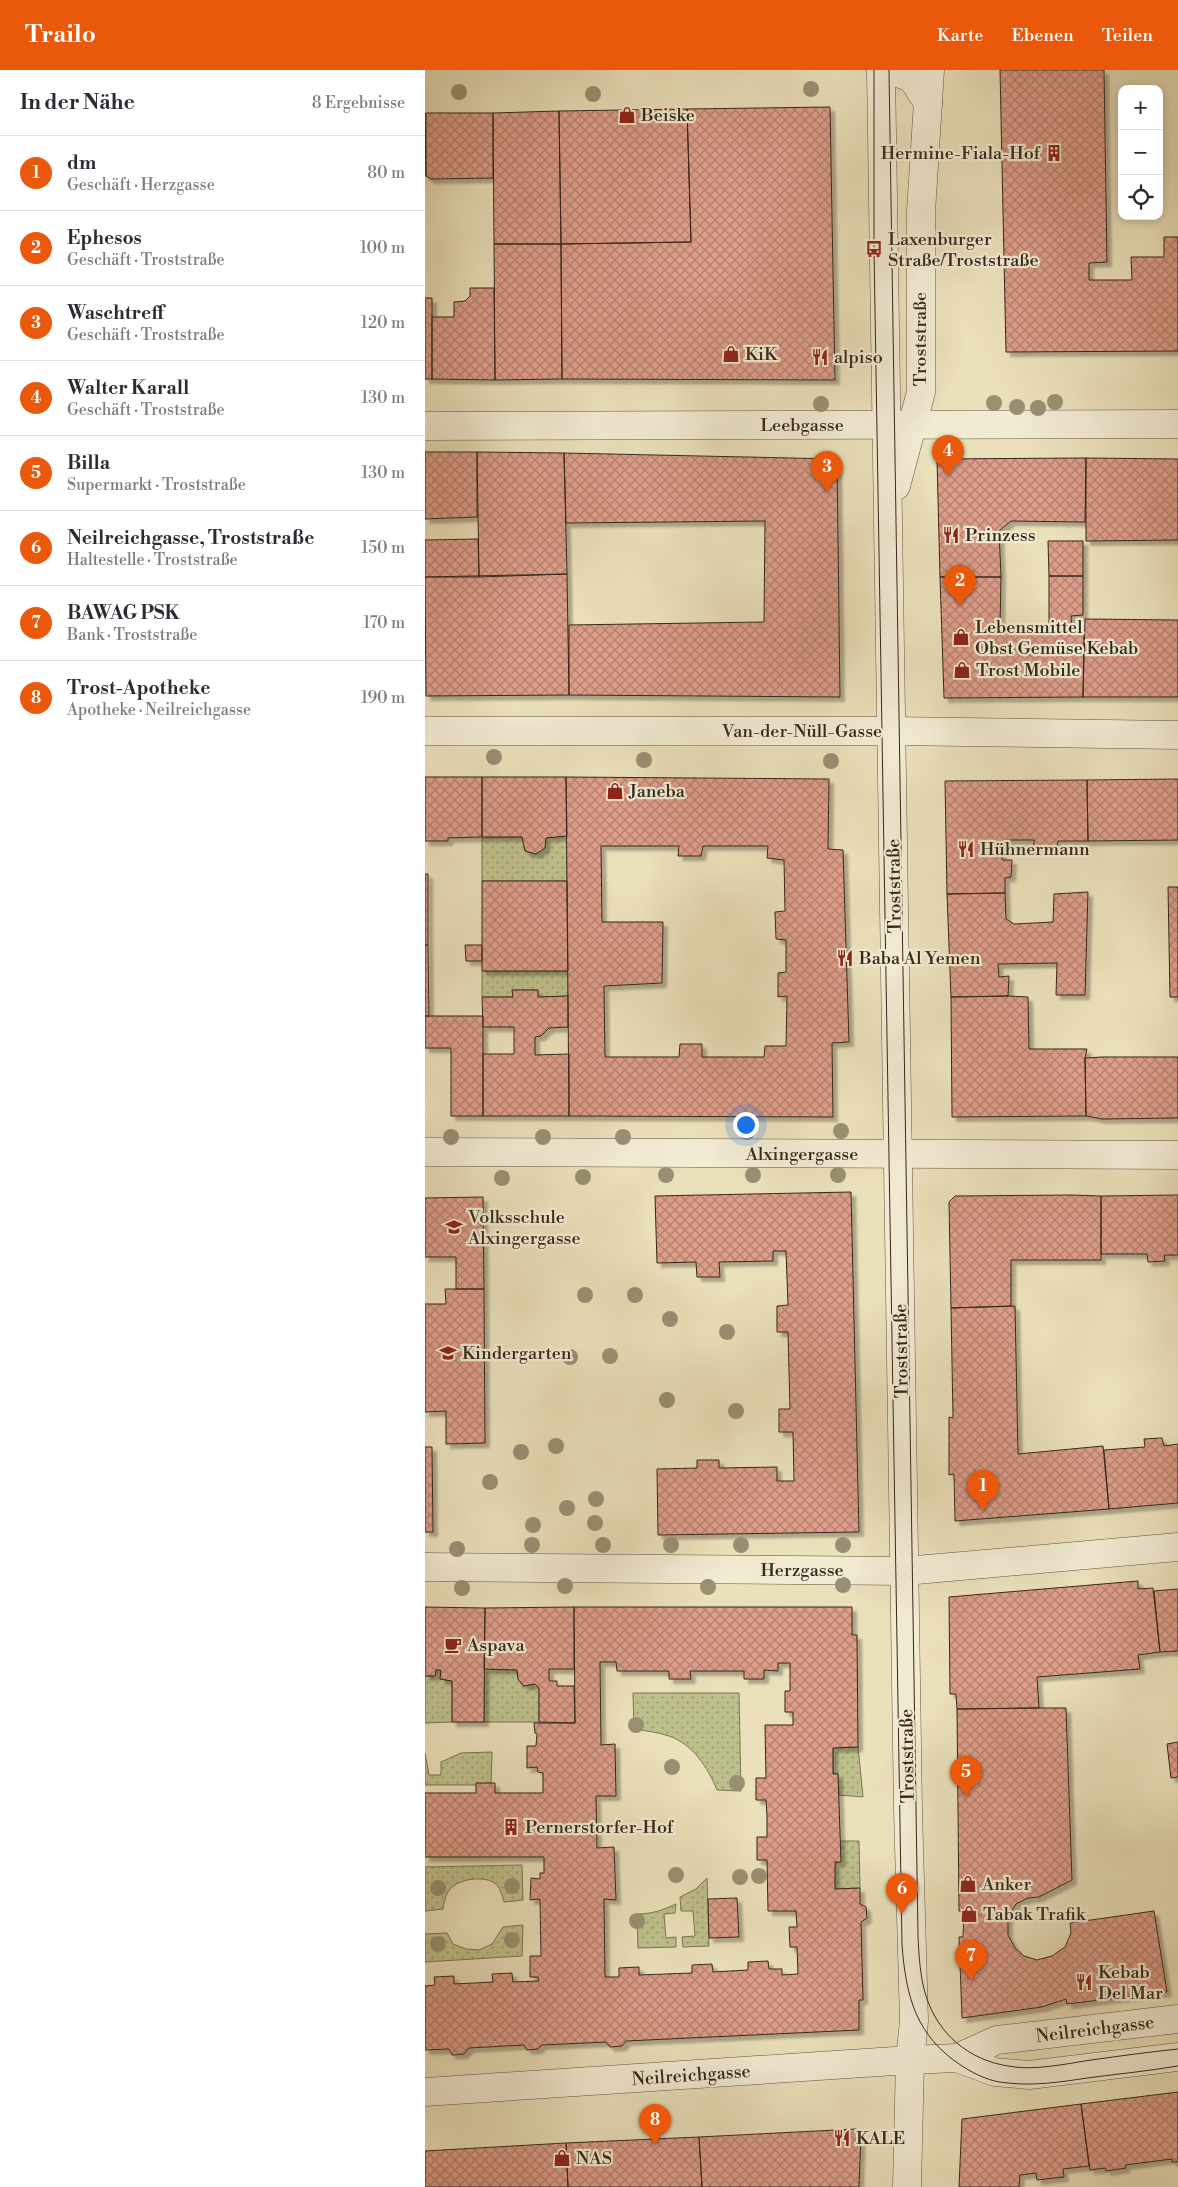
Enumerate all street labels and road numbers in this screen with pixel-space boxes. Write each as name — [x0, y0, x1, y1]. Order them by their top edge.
street label: Troststraße — [909, 292, 932, 386]
street label: Leebgasse — [760, 414, 844, 437]
street label: Van-der-Nüll-Gasse — [721, 720, 882, 743]
street label: Troststraße — [882, 839, 907, 933]
street label: Alxingergasse — [745, 1143, 858, 1166]
street label: Troststraße — [889, 1304, 914, 1398]
street label: Herzgasse — [760, 1559, 844, 1582]
street label: Troststraße — [895, 1709, 920, 1803]
street label: Neilreichgasse — [1035, 2011, 1156, 2048]
street label: Neilreichgasse — [631, 2060, 751, 2091]

